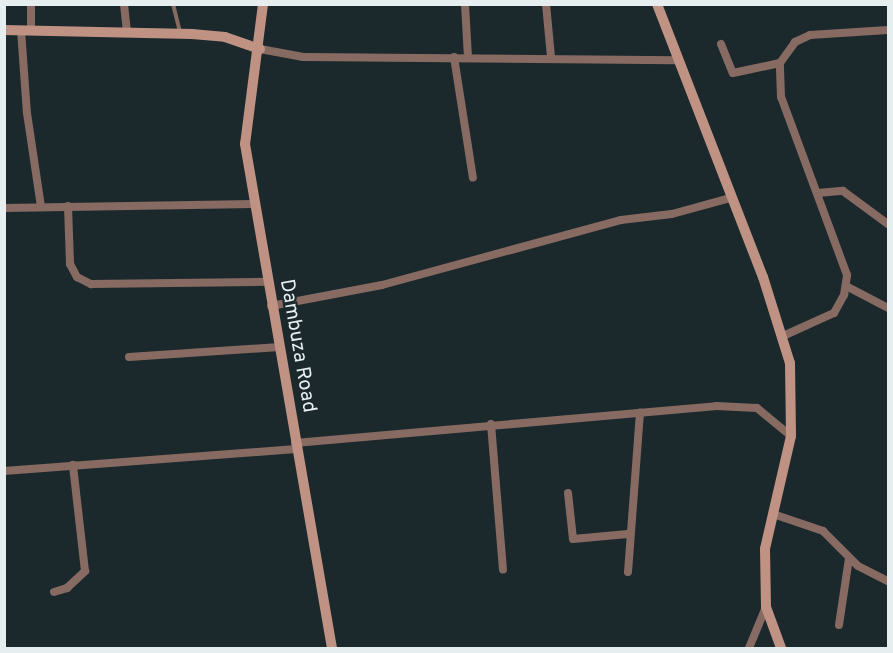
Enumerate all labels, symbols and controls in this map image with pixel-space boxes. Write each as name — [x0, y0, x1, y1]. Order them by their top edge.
street label: Dambuza Road — [273, 277, 321, 415]

